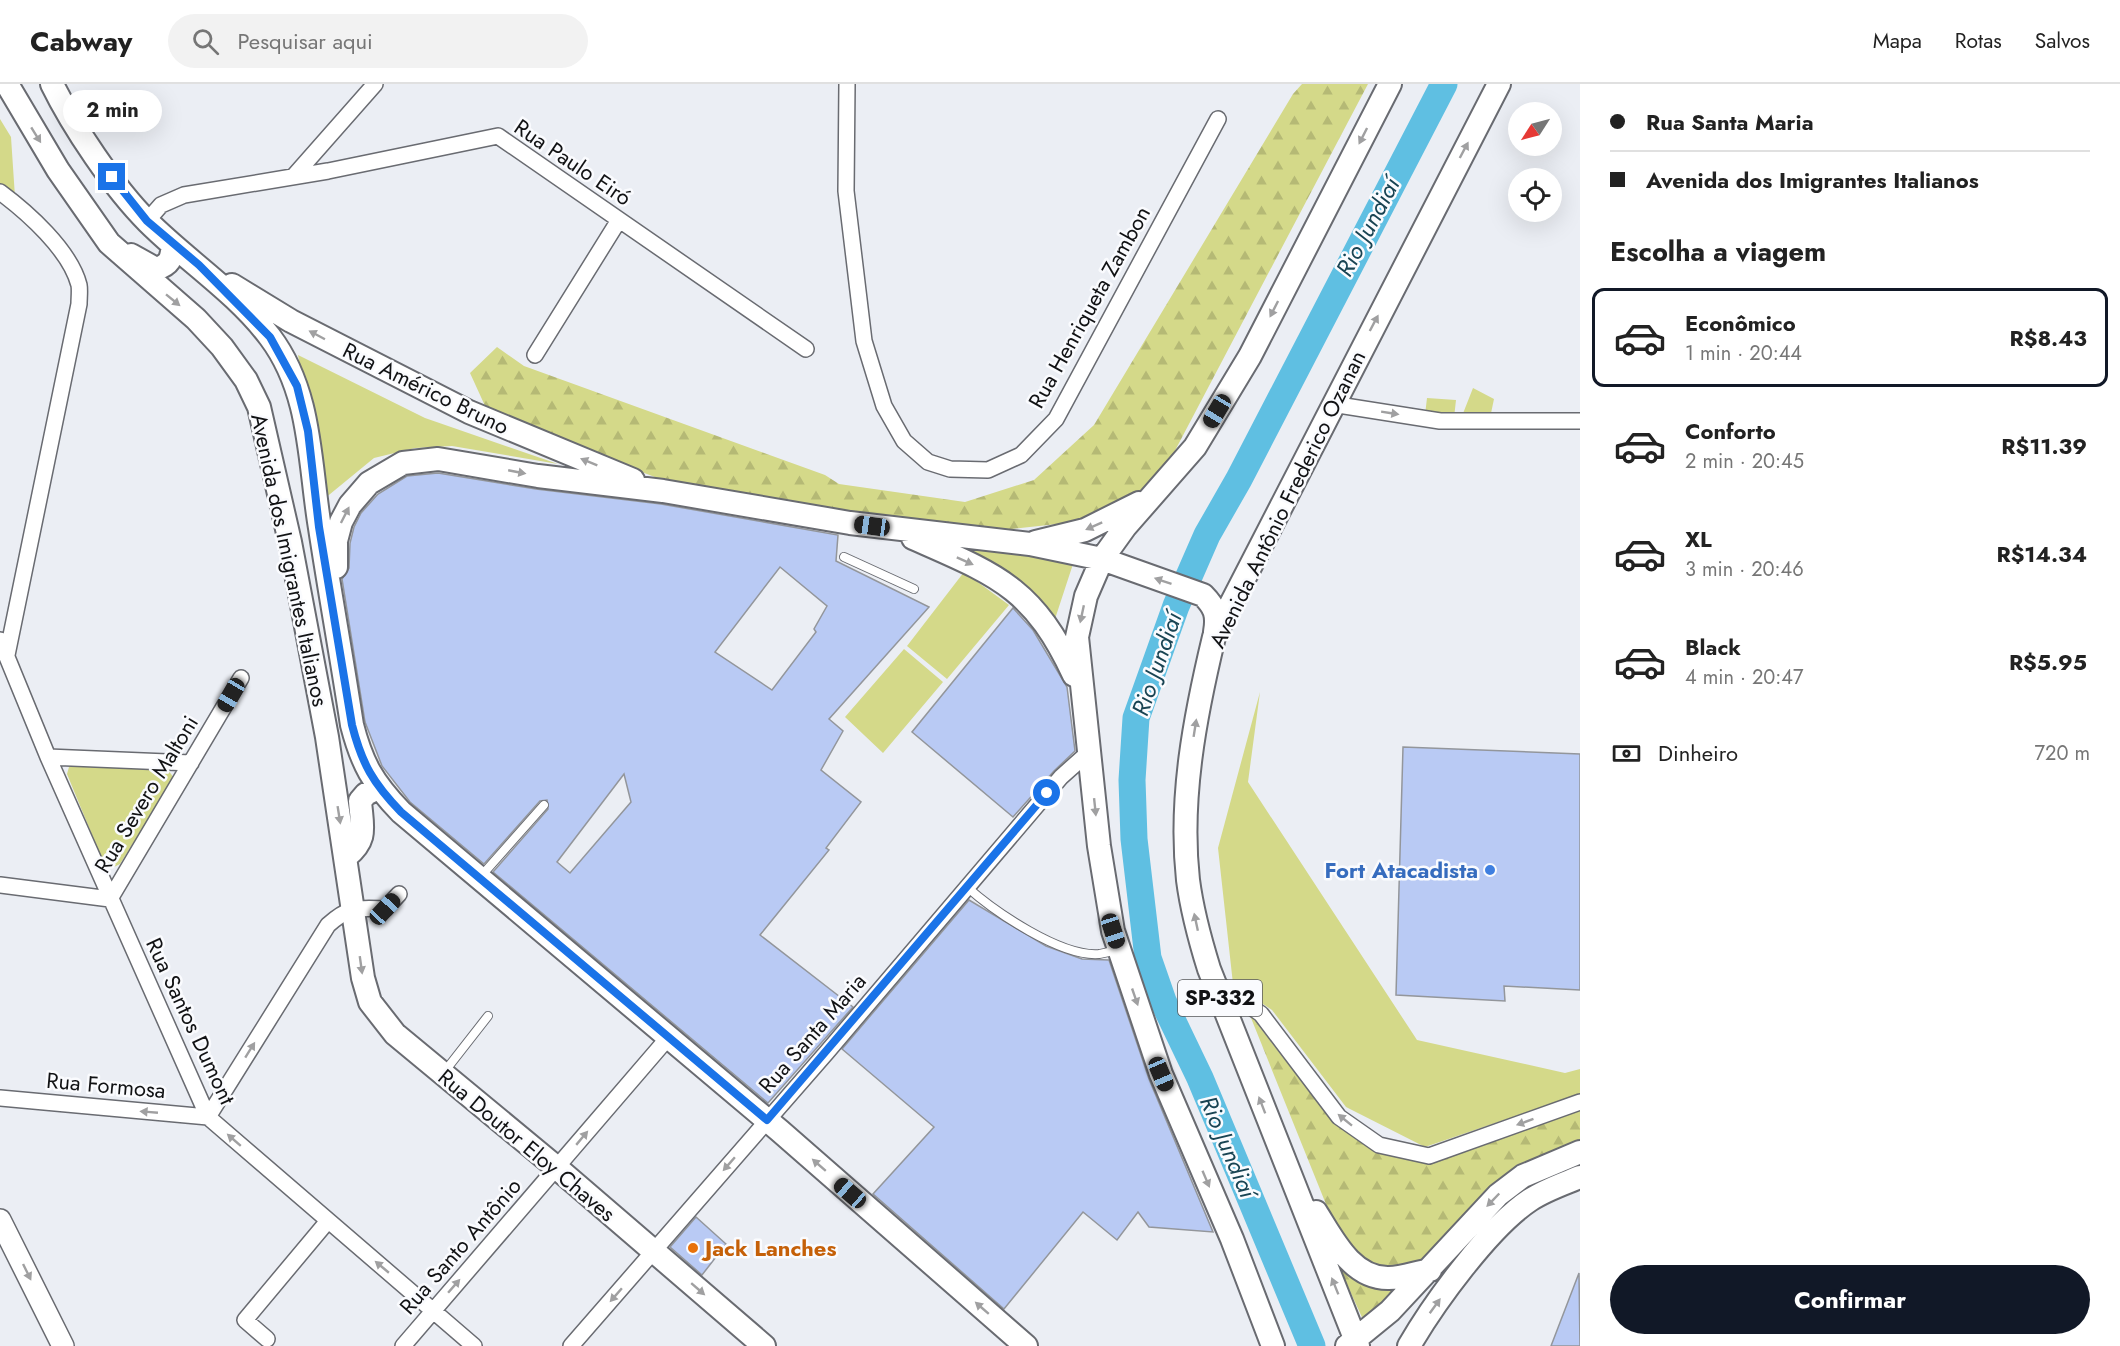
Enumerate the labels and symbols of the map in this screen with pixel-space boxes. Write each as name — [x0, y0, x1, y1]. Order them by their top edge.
callout: 2 min — [63, 90, 162, 132]
north arrow — [1508, 102, 1562, 156]
street label: Rua Paulo Eiró — [508, 111, 638, 213]
one-way arrow — [30, 127, 41, 143]
one-way arrow — [1358, 128, 1368, 145]
one-way arrow — [1459, 141, 1469, 158]
route end — [98, 163, 125, 190]
water label: Rio Jundiaí — [1327, 168, 1410, 283]
street label: Rua Henriqueta Zambon — [1020, 200, 1158, 414]
one-way arrow — [165, 293, 180, 306]
one-way arrow — [1269, 300, 1279, 318]
one-way arrow — [1369, 314, 1379, 331]
one-way arrow — [309, 330, 326, 339]
street label: Rua Américo Bruno — [337, 334, 515, 442]
street label: Avenida Antônio Frederico Ozanan — [1201, 345, 1373, 653]
car — [1200, 391, 1234, 431]
one-way arrow — [1380, 409, 1399, 418]
street label: Avenida dos Imigrantes Italianos — [243, 411, 337, 710]
one-way arrow — [579, 457, 597, 467]
one-way arrow — [508, 468, 527, 477]
one-way arrow — [341, 506, 350, 523]
car — [853, 515, 891, 537]
one-way arrow — [1085, 522, 1103, 531]
one-way arrow — [957, 556, 975, 566]
one-way arrow — [1154, 576, 1172, 586]
one-way arrow — [1076, 604, 1086, 623]
water label: Rio Jundiaí — [1122, 604, 1192, 720]
car — [214, 675, 248, 715]
street label: Rua Severo Maltoni — [86, 709, 206, 879]
one-way arrow — [1191, 719, 1200, 738]
route start — [1033, 779, 1060, 806]
one-way arrow — [1090, 798, 1100, 817]
one-way arrow — [335, 806, 344, 825]
place label: Fort Atacadista — [1325, 854, 1478, 886]
marker: Fort Atacadista — [1483, 863, 1497, 877]
car — [366, 890, 404, 928]
car — [1099, 911, 1127, 951]
one-way arrow — [1191, 912, 1200, 931]
street label: Rua Santos Dumont — [138, 932, 244, 1110]
one-way arrow — [357, 956, 366, 975]
street label: Rua Santa Maria — [751, 966, 873, 1100]
road number: SP-332 — [1178, 980, 1262, 1016]
one-way arrow — [1131, 988, 1141, 1006]
one-way arrow — [244, 1041, 255, 1058]
car — [1146, 1054, 1176, 1094]
street label: Rua Doutor Eloy Chaves — [431, 1061, 623, 1229]
street label: Rua Formosa — [45, 1064, 167, 1106]
water label: Rio Jundiaí — [1191, 1090, 1267, 1206]
one-way arrow — [1257, 1096, 1266, 1114]
one-way arrow — [140, 1107, 159, 1117]
one-way arrow — [1337, 1114, 1353, 1127]
one-way arrow — [1516, 1117, 1534, 1127]
one-way arrow — [575, 1131, 588, 1146]
one-way arrow — [227, 1134, 242, 1147]
one-way arrow — [723, 1156, 736, 1171]
one-way arrow — [811, 1159, 827, 1172]
one-way arrow — [1201, 1170, 1211, 1188]
street label: Rua Santo Antônio — [392, 1171, 528, 1321]
car — [831, 1174, 869, 1212]
one-way arrow — [1486, 1193, 1500, 1208]
place label: Jack Lanches — [701, 1232, 836, 1264]
marker: Jack Lanches — [686, 1241, 700, 1255]
one-way arrow — [374, 1262, 389, 1274]
one-way arrow — [22, 1263, 32, 1280]
one-way arrow — [1330, 1276, 1340, 1294]
one-way arrow — [448, 1278, 461, 1294]
one-way arrow — [690, 1282, 705, 1295]
one-way arrow — [610, 1287, 623, 1302]
one-way arrow — [1429, 1299, 1441, 1315]
one-way arrow — [974, 1301, 990, 1314]

